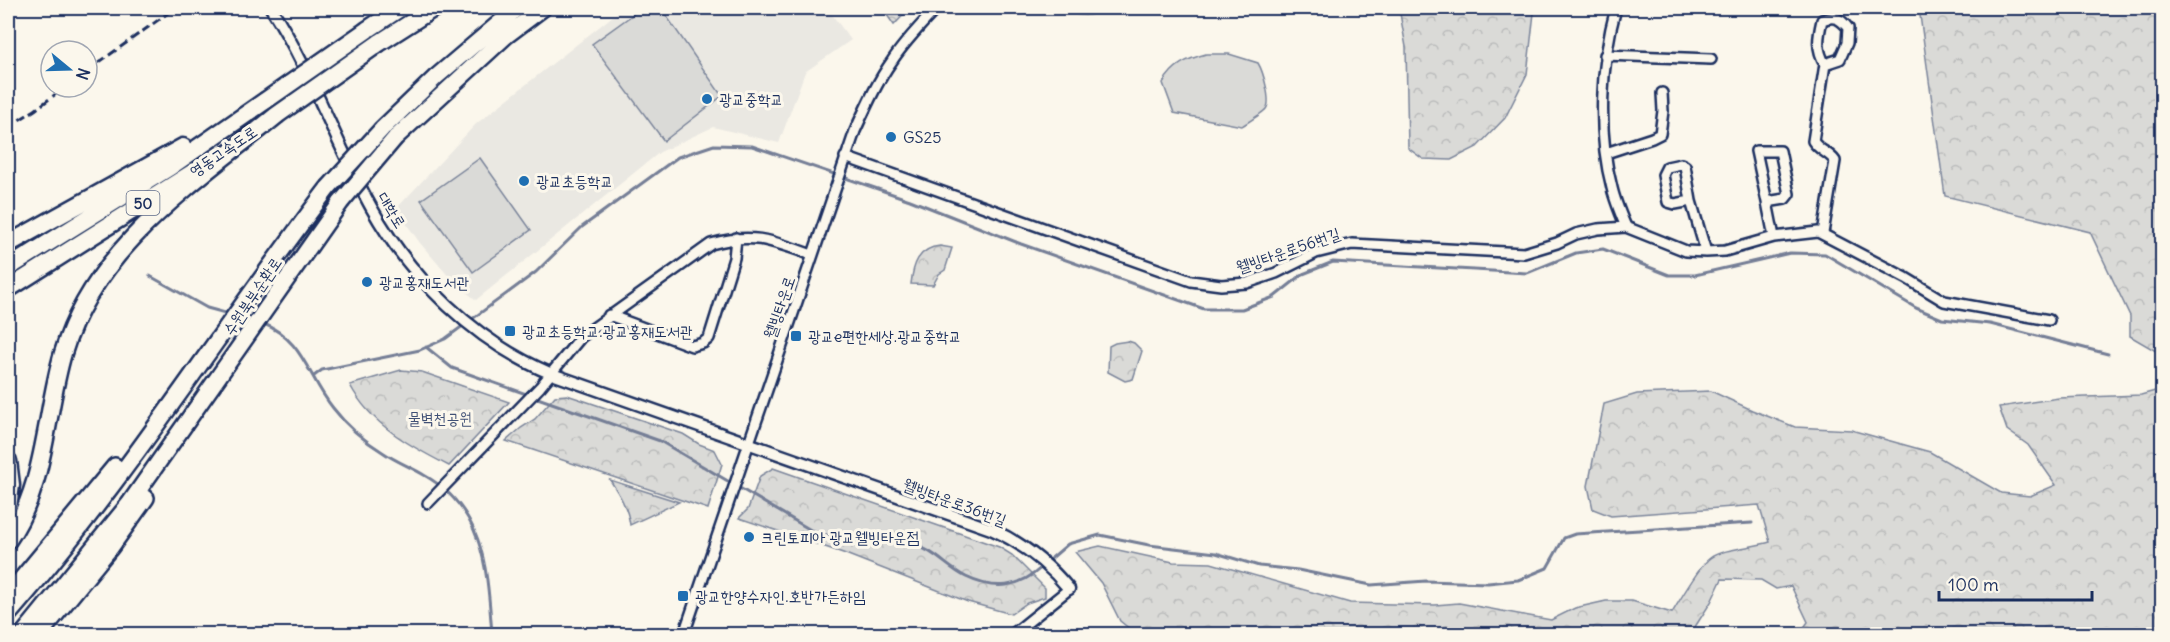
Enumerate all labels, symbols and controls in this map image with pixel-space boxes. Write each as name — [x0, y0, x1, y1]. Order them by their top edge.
north arrow — [39, 39, 99, 99]
text: N — [72, 65, 94, 82]
place label: 광교중학교 — [719, 89, 783, 109]
marker: 광교중학교 — [700, 92, 714, 106]
street label: 영동고속도로 — [185, 121, 261, 181]
place label: GS25 — [903, 127, 941, 147]
marker: GS25 — [884, 130, 898, 144]
place label: 광교초등학교 — [536, 171, 613, 191]
marker: 광교초등학교 — [517, 174, 531, 188]
street label: 대학로 — [373, 188, 411, 232]
road number: 50 — [126, 191, 160, 215]
street label: 웰빙타운로56번길 — [1233, 223, 1343, 277]
street label: 수원북부순환로 — [219, 253, 285, 339]
place label: 광교홍재도서관 — [379, 272, 469, 292]
street label: 웰빙타운로 — [759, 273, 799, 341]
marker: 광교홍재도서관 — [360, 275, 374, 289]
place label: 광교초등학교.광교홍재도서관 — [522, 321, 693, 341]
marker: 광교초등학교.광교홍재도서관 — [503, 324, 517, 338]
place label: 광교e편한세상.광교중학교 — [808, 326, 962, 346]
marker: 광교e편한세상.광교중학교 — [789, 329, 803, 343]
park label: 물벽천공원 — [408, 408, 472, 428]
street label: 웰빙타운로36번길 — [901, 474, 1009, 530]
place label: 크린토피아 광교웰빙타운점 — [761, 527, 919, 547]
marker: 크린토피아 광교웰빙타운점 — [742, 530, 756, 544]
scale bar — [1939, 564, 2092, 602]
text: 100 m — [1948, 573, 1999, 596]
place label: 광교한양수자인.호반가든하임 — [695, 586, 866, 606]
marker: 광교한양수자인.호반가든하임 — [676, 589, 690, 603]

